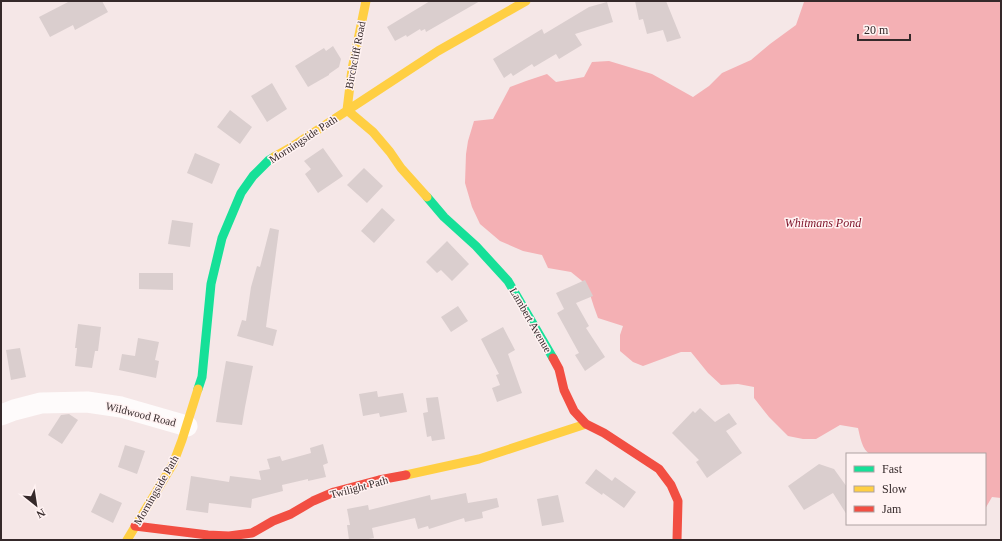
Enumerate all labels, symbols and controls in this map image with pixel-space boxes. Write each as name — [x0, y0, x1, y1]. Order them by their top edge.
scale bar — [858, 16, 910, 42]
street label: Birchcliff Road — [343, 20, 368, 90]
text: 20 m — [864, 23, 889, 37]
street label: Morningside Path — [267, 112, 340, 165]
water label: Whitmans Pond — [785, 216, 862, 230]
street label: Lambert Avenue — [508, 285, 554, 355]
street label: Wildwood Road — [105, 399, 178, 429]
street label: Morningside Path — [131, 453, 181, 527]
legend — [846, 453, 986, 525]
text: Fast — [882, 462, 903, 476]
street label: Twilight Path — [329, 473, 390, 500]
text: Slow — [882, 482, 907, 496]
north arrow — [16, 485, 56, 525]
text: Jam — [882, 502, 902, 516]
text: N — [35, 506, 47, 521]

